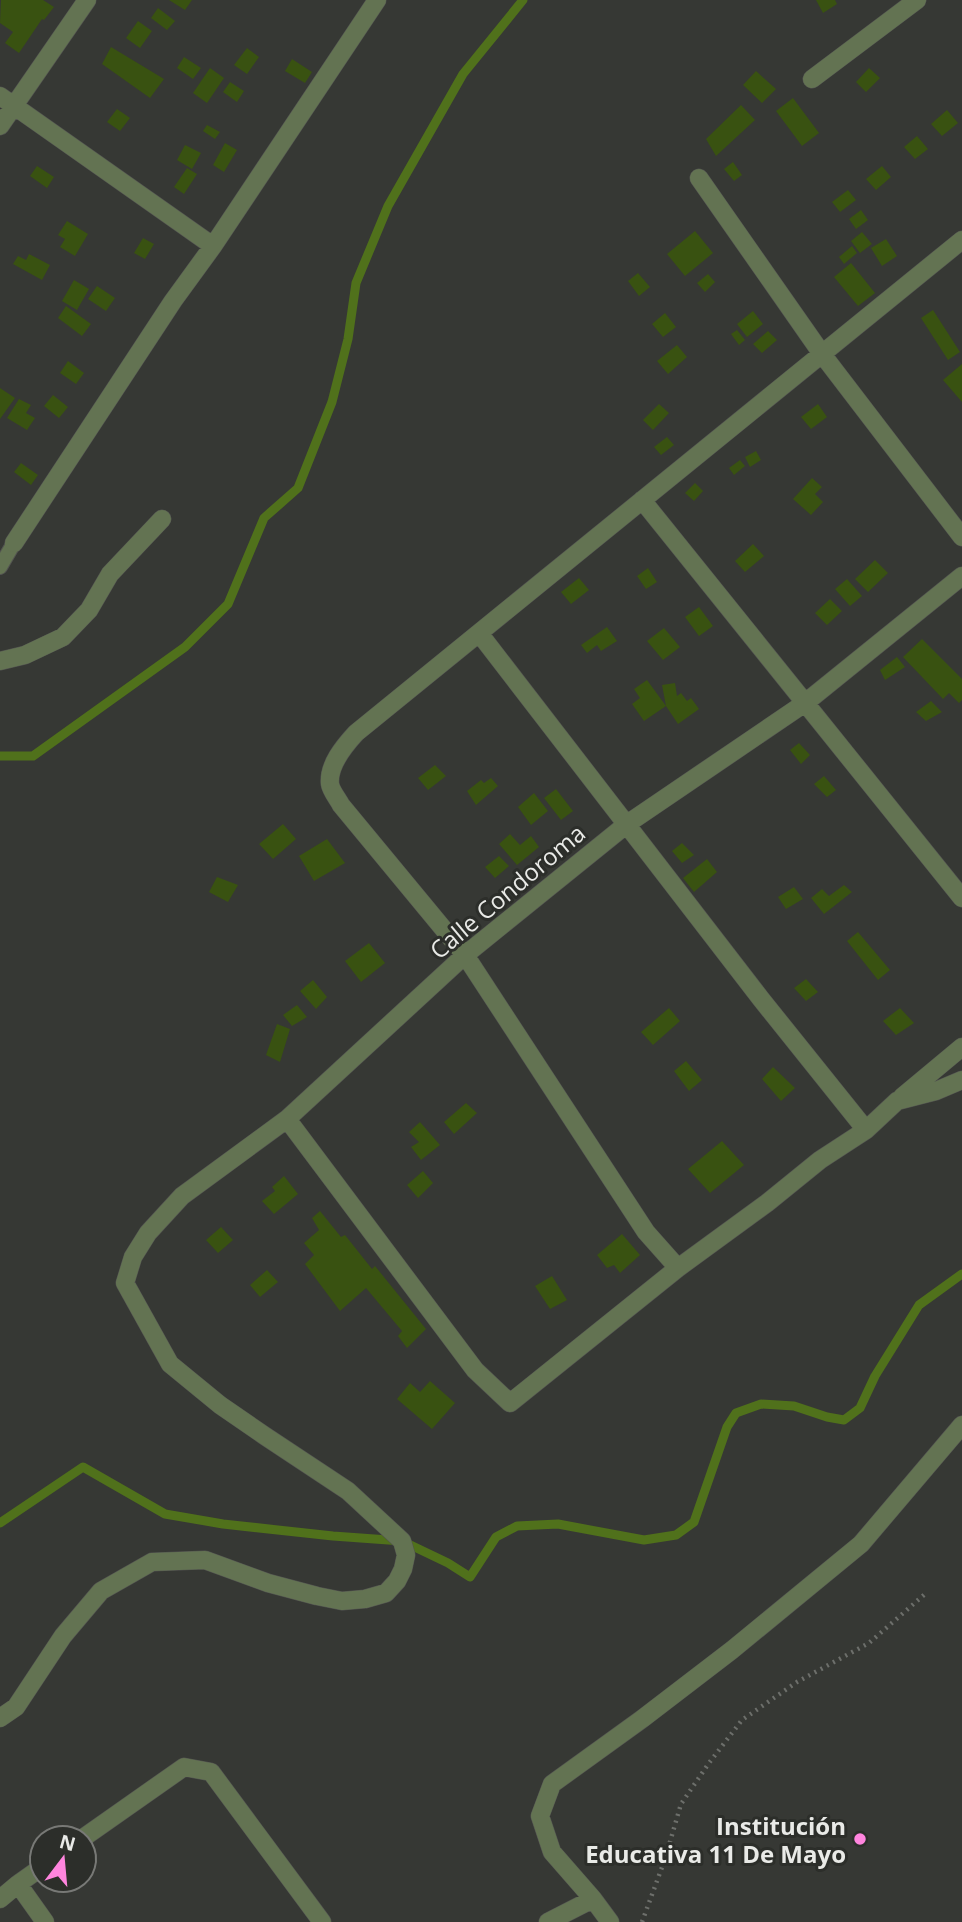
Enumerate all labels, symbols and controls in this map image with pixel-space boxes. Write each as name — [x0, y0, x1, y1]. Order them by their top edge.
street label: Calle Condoroma — [422, 816, 592, 966]
place label: Institución Educativa 11 De Mayo — [585, 1809, 846, 1870]
north arrow — [28, 1824, 98, 1894]
text: N — [57, 1828, 79, 1857]
marker: Institución Educativa 11 De Mayo — [852, 1831, 868, 1847]

